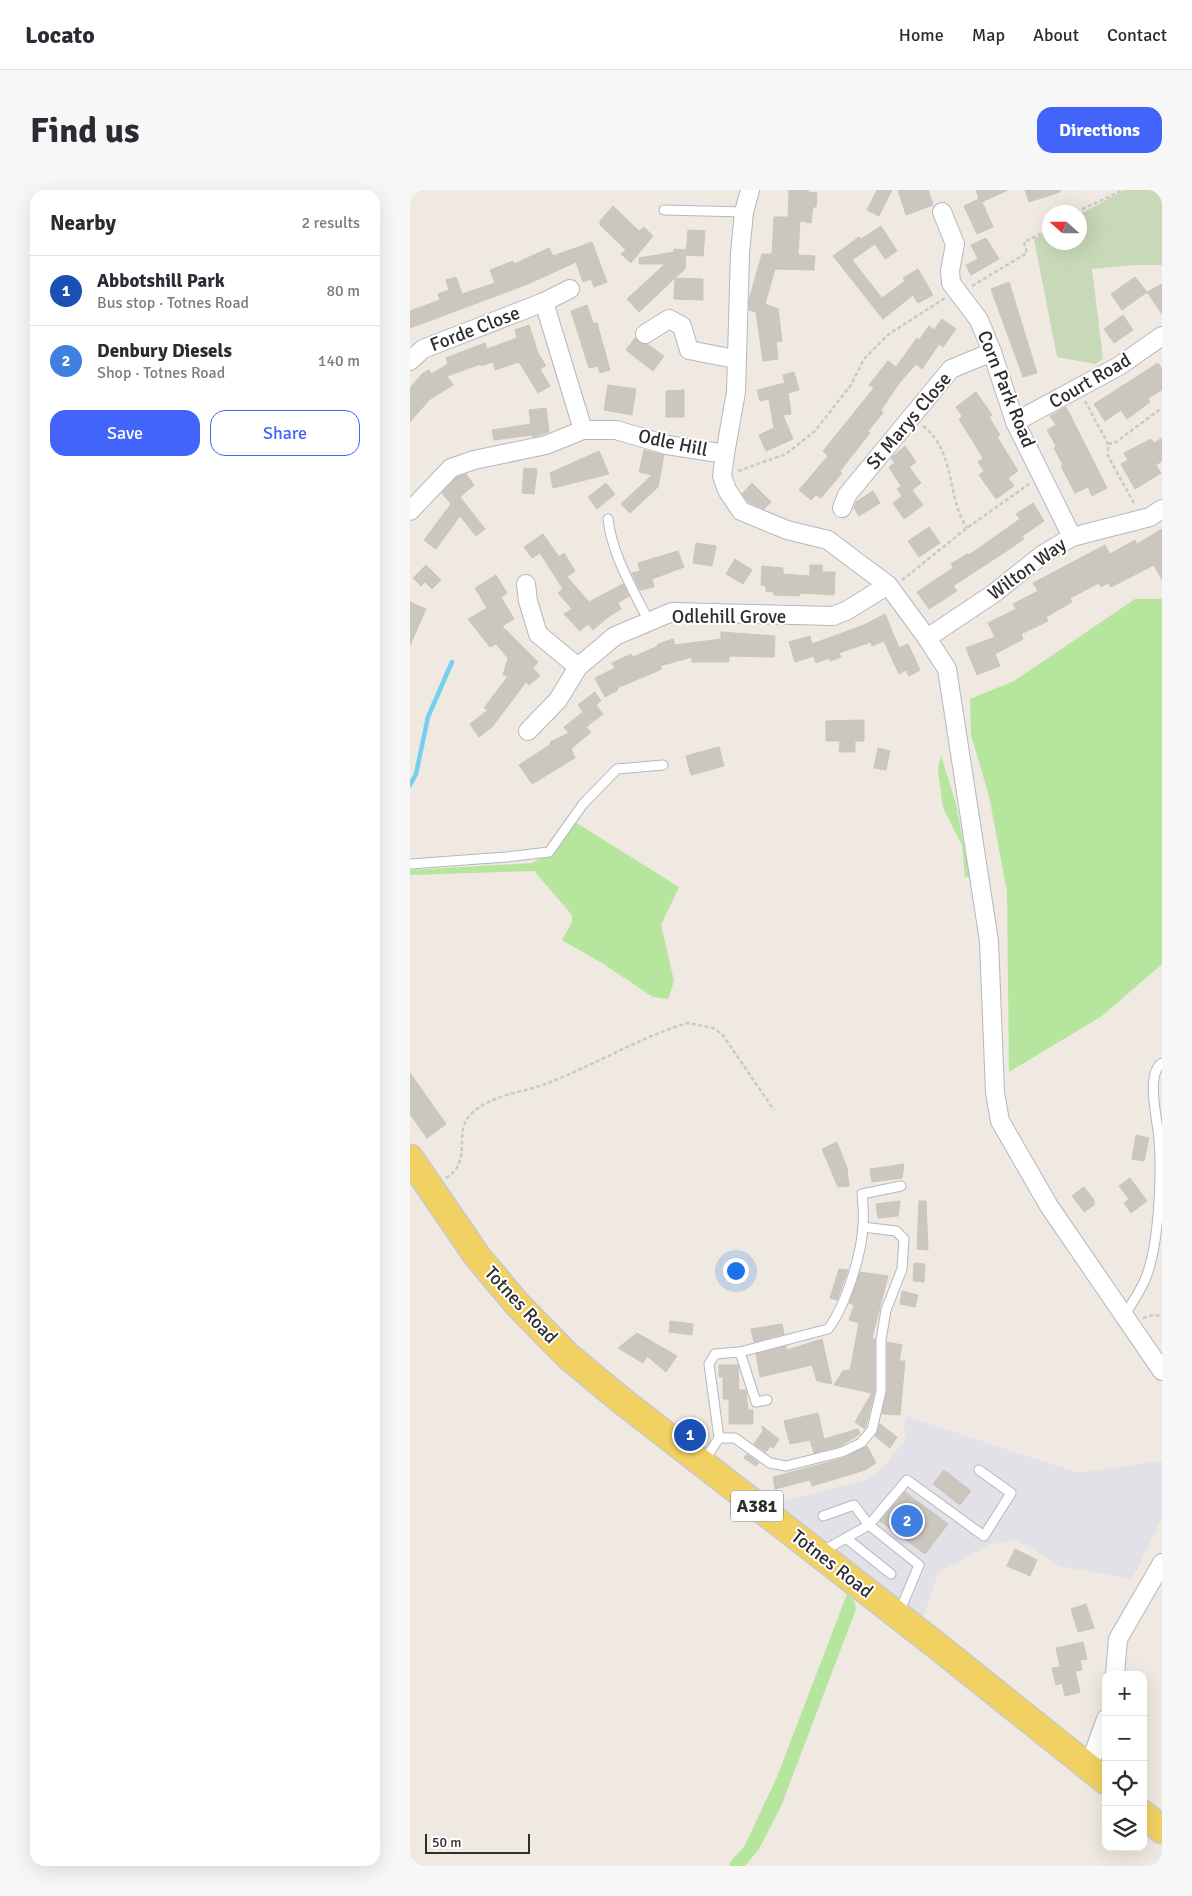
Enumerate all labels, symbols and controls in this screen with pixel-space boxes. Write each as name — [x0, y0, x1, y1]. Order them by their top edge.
text: Locato — [25, 20, 95, 50]
text: Home — [899, 24, 944, 46]
text: Map — [972, 24, 1005, 46]
text: About — [1033, 24, 1079, 46]
text: Contact — [1107, 24, 1167, 46]
button: Directions — [1037, 107, 1162, 153]
text: Find us — [30, 109, 140, 152]
north arrow — [1042, 205, 1087, 250]
text: Nearby — [50, 210, 116, 236]
text: 2 results — [301, 213, 360, 233]
text: Abbotshill Park — [97, 269, 225, 293]
text: 1 — [62, 281, 70, 301]
text: 80 m — [326, 281, 360, 301]
text: Bus stop · Totnes Road — [97, 293, 249, 313]
street label: Forde Close — [427, 301, 523, 357]
street label: Corn Park Road — [972, 327, 1040, 451]
text: Denbury Diesels — [97, 339, 232, 363]
street label: Court Road — [1045, 348, 1135, 414]
text: 2 — [62, 351, 70, 371]
text: 140 m — [318, 351, 360, 371]
text: Shop · Totnes Road — [97, 363, 225, 383]
street label: St Marys Close — [861, 367, 957, 475]
button: Save — [50, 410, 200, 456]
button: Share — [210, 410, 360, 456]
street label: Odle Hill — [636, 424, 710, 462]
street label: Wilton Way — [983, 532, 1071, 606]
street label: Odlehill Grove — [672, 605, 786, 629]
your location — [723, 1258, 749, 1284]
street label: Totnes Road — [479, 1261, 563, 1349]
pin: 1 — [674, 1416, 706, 1454]
road number: A381 — [731, 1490, 783, 1522]
pin: 2 — [891, 1502, 923, 1540]
street label: Totnes Road — [786, 1525, 878, 1603]
map controls — [1102, 1671, 1147, 1851]
button: + — [1102, 1671, 1147, 1716]
button: − — [1102, 1716, 1147, 1761]
button: locate — [1102, 1761, 1147, 1806]
button: layers — [1102, 1806, 1147, 1851]
scale bar — [425, 1831, 530, 1854]
text: 50 m — [432, 1834, 461, 1851]

